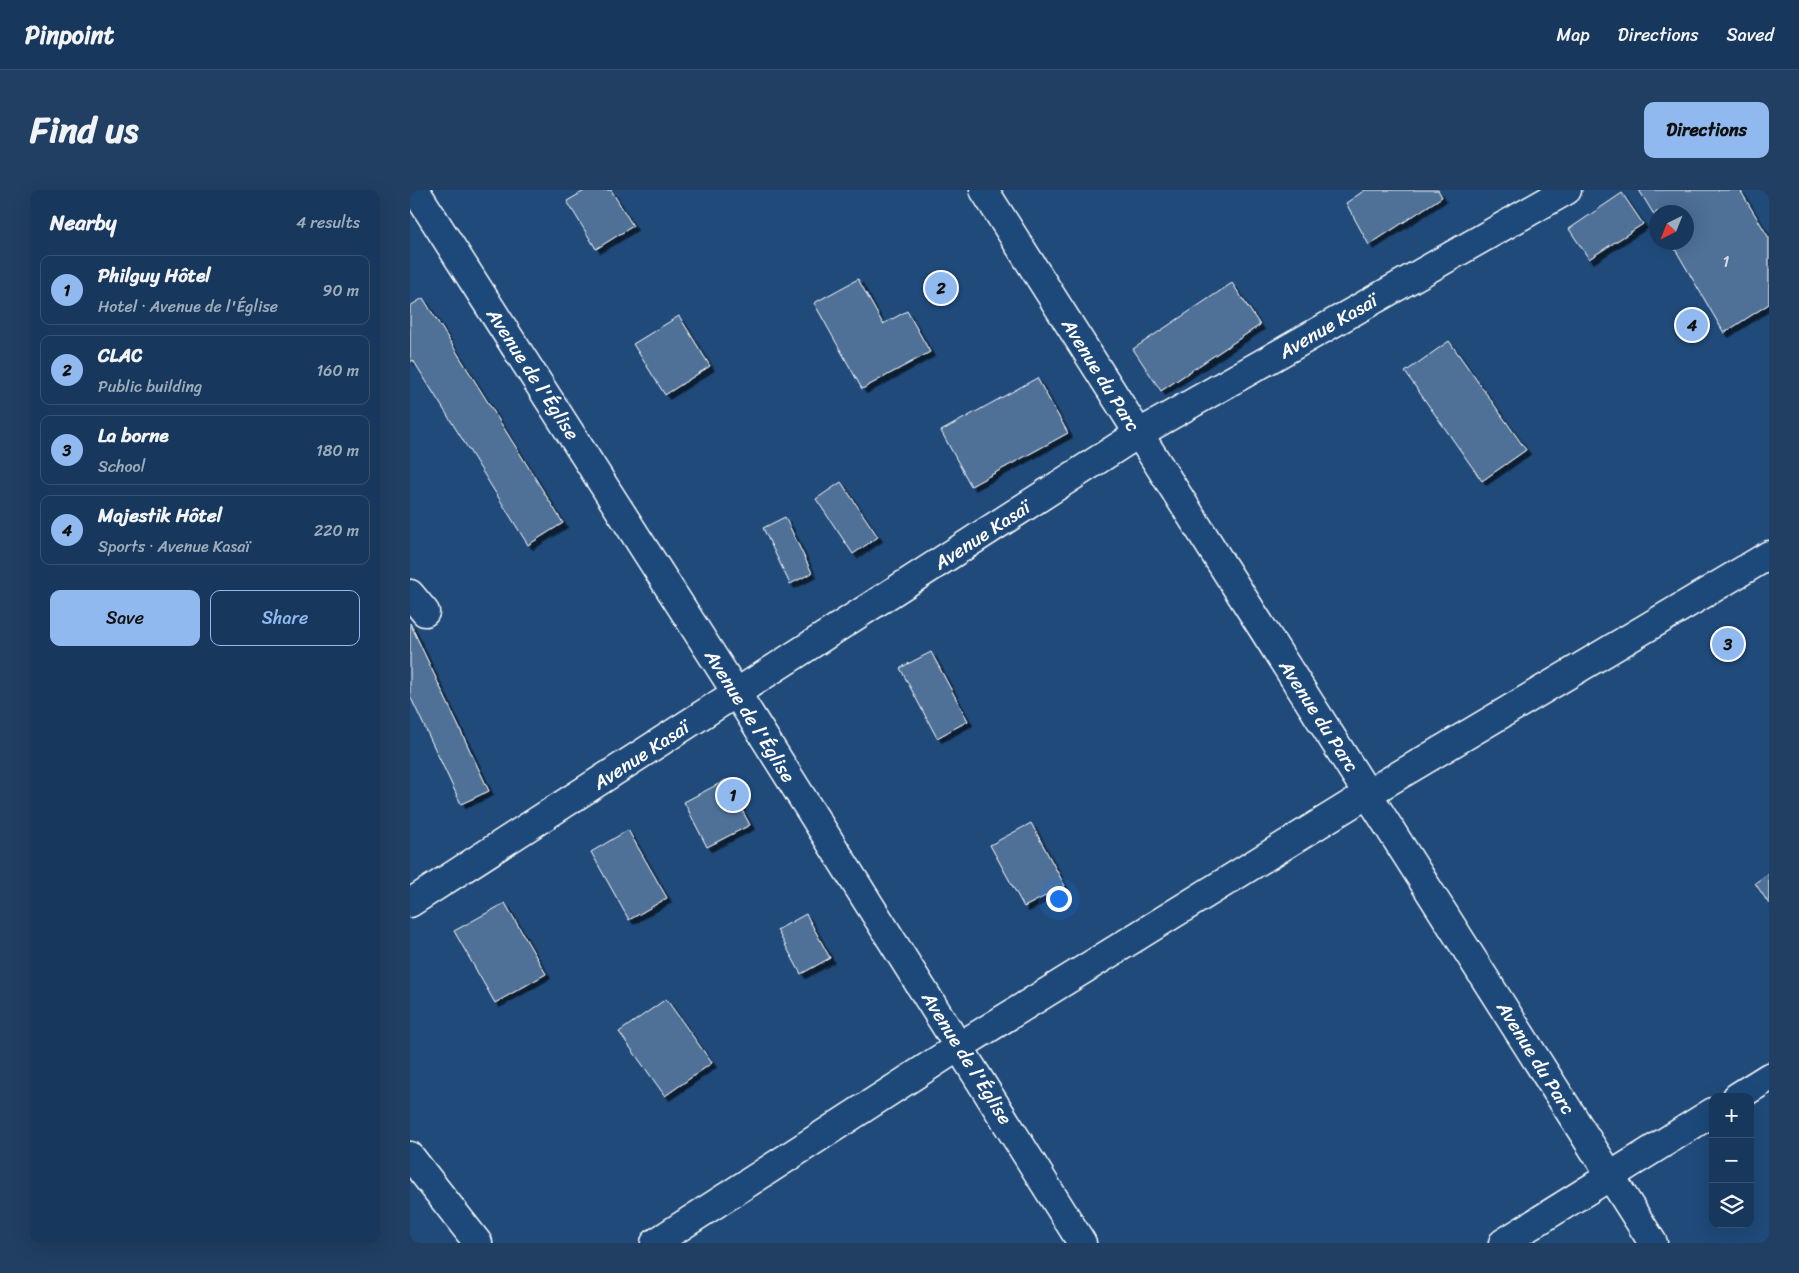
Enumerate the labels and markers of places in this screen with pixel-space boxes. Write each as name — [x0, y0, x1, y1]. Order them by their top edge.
pin: 2 — [925, 269, 957, 307]
pin: 4 — [1676, 306, 1708, 344]
pin: 3 — [1712, 625, 1744, 663]
pin: 1 — [717, 776, 749, 814]

